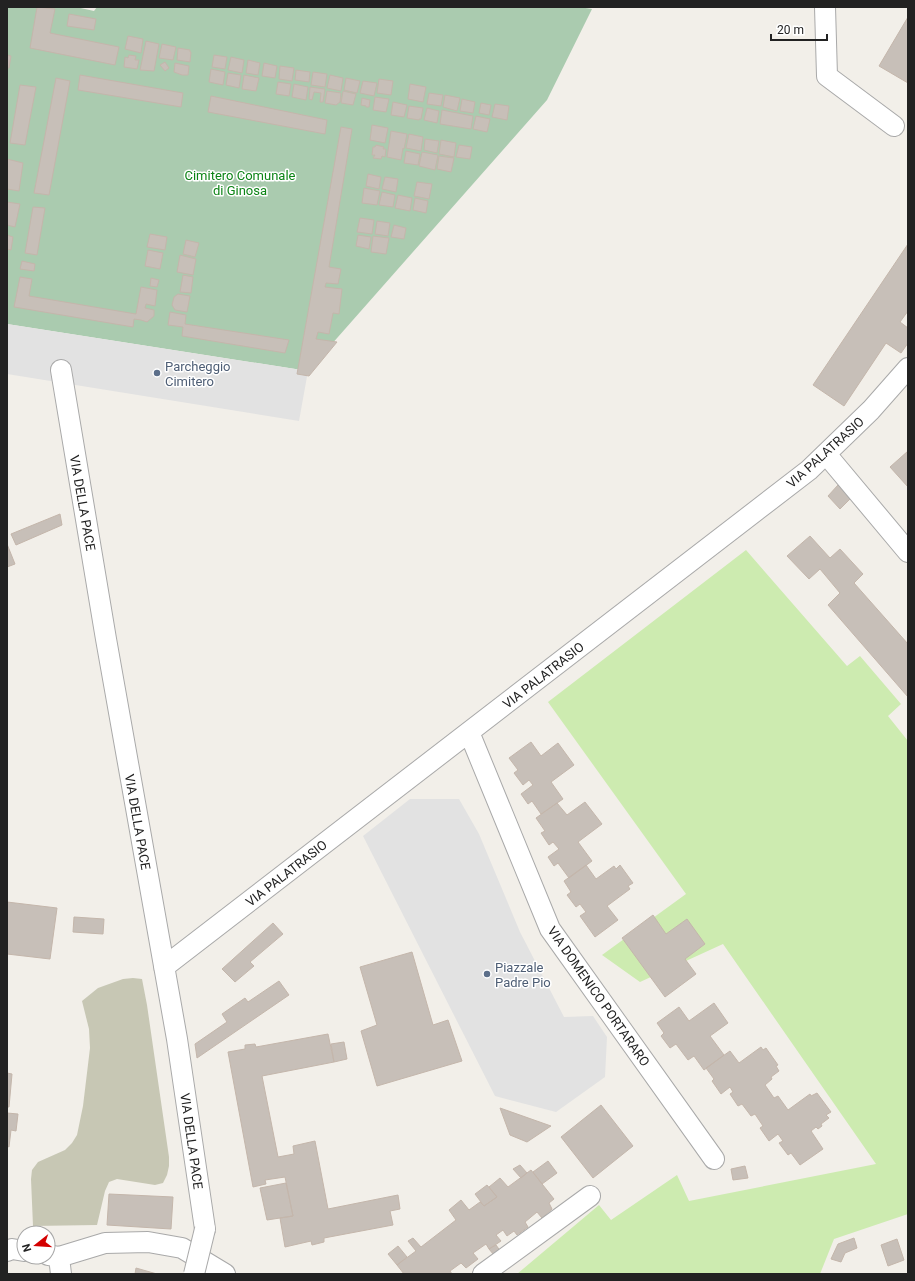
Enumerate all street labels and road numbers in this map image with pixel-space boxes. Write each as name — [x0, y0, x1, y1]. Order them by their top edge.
street label: VIA PALATRASIO — [784, 414, 867, 491]
street label: VIA DELLA PACE — [67, 454, 98, 552]
street label: VIA PALATRASIO — [500, 639, 587, 712]
street label: VIA DELLA PACE — [122, 773, 153, 871]
street label: VIA PALATRASIO — [243, 837, 330, 910]
street label: VIA DOMENICO PORTARARO — [545, 924, 653, 1069]
street label: VIA DELLA PACE — [177, 1092, 206, 1190]

